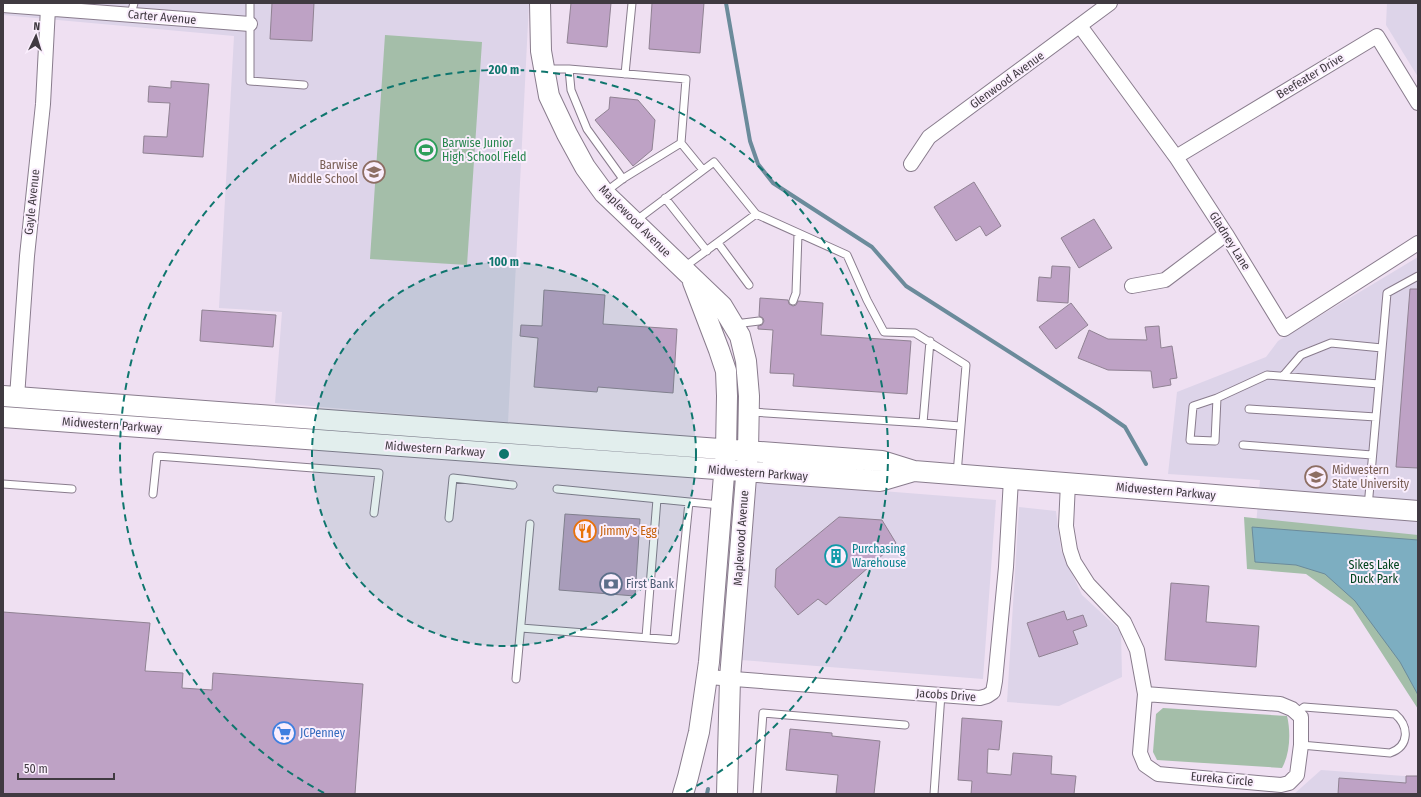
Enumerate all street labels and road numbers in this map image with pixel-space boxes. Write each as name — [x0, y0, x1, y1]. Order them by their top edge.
street label: Carter Avenue — [127, 7, 197, 27]
street label: Glenwood Avenue — [967, 48, 1047, 112]
street label: Beefeater Drive — [1274, 50, 1346, 102]
street label: Gayle Avenue — [22, 168, 42, 235]
street label: Maplewood Avenue — [596, 182, 674, 260]
street label: Gladney Lane — [1207, 209, 1253, 273]
street label: Midwestern Parkway — [62, 415, 163, 436]
street label: Midwestern Parkway — [385, 439, 486, 460]
street label: Midwestern Parkway — [708, 463, 809, 484]
street label: Midwestern Parkway — [1116, 480, 1217, 502]
street label: Maplewood Avenue — [731, 490, 751, 586]
street label: Jacobs Drive — [916, 686, 977, 704]
street label: Eureka Circle — [1190, 769, 1254, 789]

